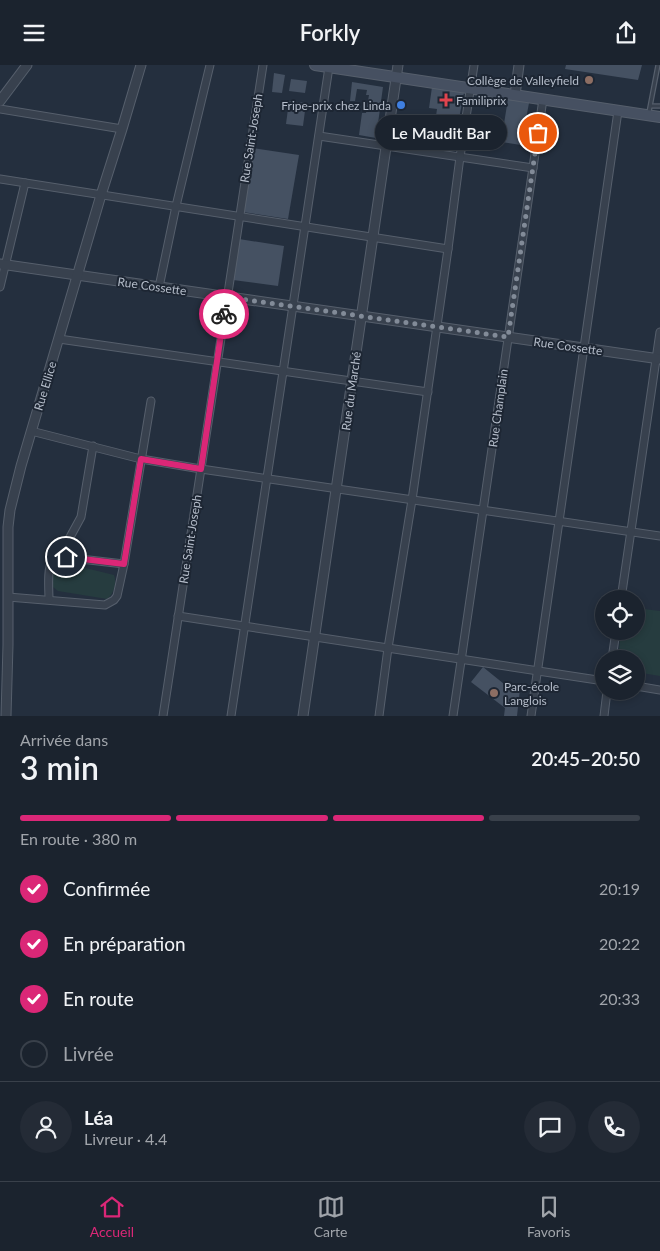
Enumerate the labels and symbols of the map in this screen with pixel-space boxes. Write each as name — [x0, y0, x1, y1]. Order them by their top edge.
place label: Collège de Valleyfield — [467, 73, 579, 88]
marker: Collège de Valleyfield — [583, 74, 595, 86]
street label: Rue Saint-Joseph — [237, 92, 265, 184]
place label: Familiprix — [456, 93, 506, 108]
marker: Familiprix — [440, 94, 452, 106]
place label: Fripe-prix chez Linda — [281, 98, 391, 113]
marker: Fripe-prix chez Linda — [395, 99, 407, 111]
pin — [517, 112, 559, 154]
callout: Le Maudit Bar — [376, 115, 508, 151]
street label: Rue Cossette — [117, 274, 187, 298]
courier — [199, 289, 249, 339]
street label: Rue Cossette — [533, 334, 603, 358]
street label: Rue du Marché — [338, 351, 364, 431]
street label: Rue Ellice — [30, 360, 60, 412]
street label: Rue Champlain — [485, 368, 511, 448]
street label: Rue Saint-Joseph — [176, 493, 204, 585]
pin — [45, 536, 87, 578]
place label: Parc-école Langlois — [504, 679, 559, 708]
marker: Parc-école Langlois — [488, 687, 500, 699]

